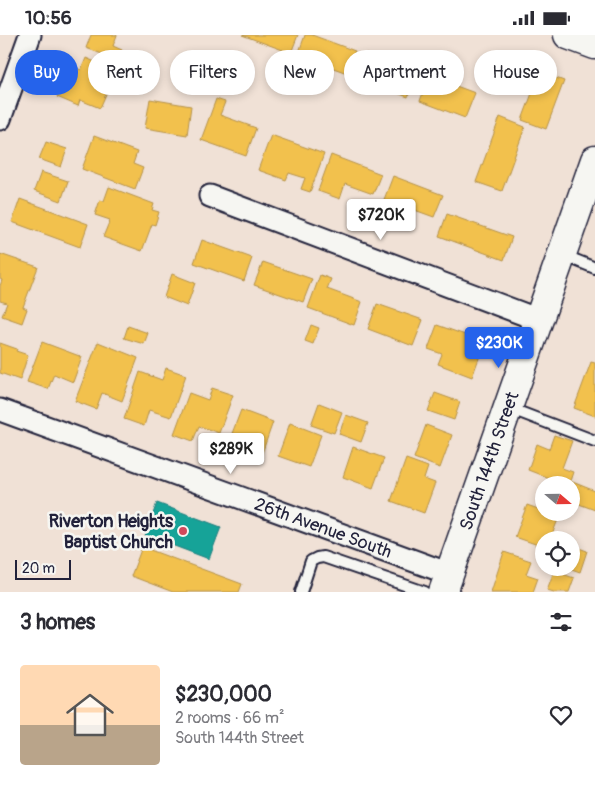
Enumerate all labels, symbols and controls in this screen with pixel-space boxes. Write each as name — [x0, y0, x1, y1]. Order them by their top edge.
text: 10:56 — [25, 6, 72, 30]
chip: Buy — [15, 50, 78, 95]
chip: Rent — [88, 50, 160, 95]
chip: Filters — [170, 50, 255, 95]
chip: New — [265, 50, 334, 95]
chip: Apartment — [344, 50, 464, 95]
chip: House — [474, 50, 557, 95]
pin: $720K — [346, 199, 416, 241]
text: $720K — [358, 205, 404, 225]
pin: $230K — [464, 327, 534, 369]
text: $230K — [476, 333, 522, 353]
street label: South 144th Street — [454, 388, 524, 533]
pin: $289K — [196, 433, 266, 475]
text: $289K — [209, 439, 253, 459]
north arrow — [535, 476, 580, 521]
map controls — [535, 476, 580, 576]
street label: 26th Avenue South — [251, 492, 395, 563]
place label: Riverton Heights Baptist Church — [49, 510, 174, 554]
marker: Riverton Heights Baptist Church — [177, 525, 189, 537]
button: locate — [535, 531, 580, 576]
scale bar — [15, 557, 71, 580]
text: 20 m — [22, 560, 55, 577]
icon: filters — [547, 608, 575, 636]
text: 3 homes — [20, 609, 95, 636]
text: $230,000 — [175, 681, 272, 708]
icon: home — [60, 685, 120, 745]
icon: heart — [547, 701, 575, 729]
text: 2 rooms · 66 m² — [175, 708, 285, 728]
text: South 144th Street — [175, 728, 304, 748]

